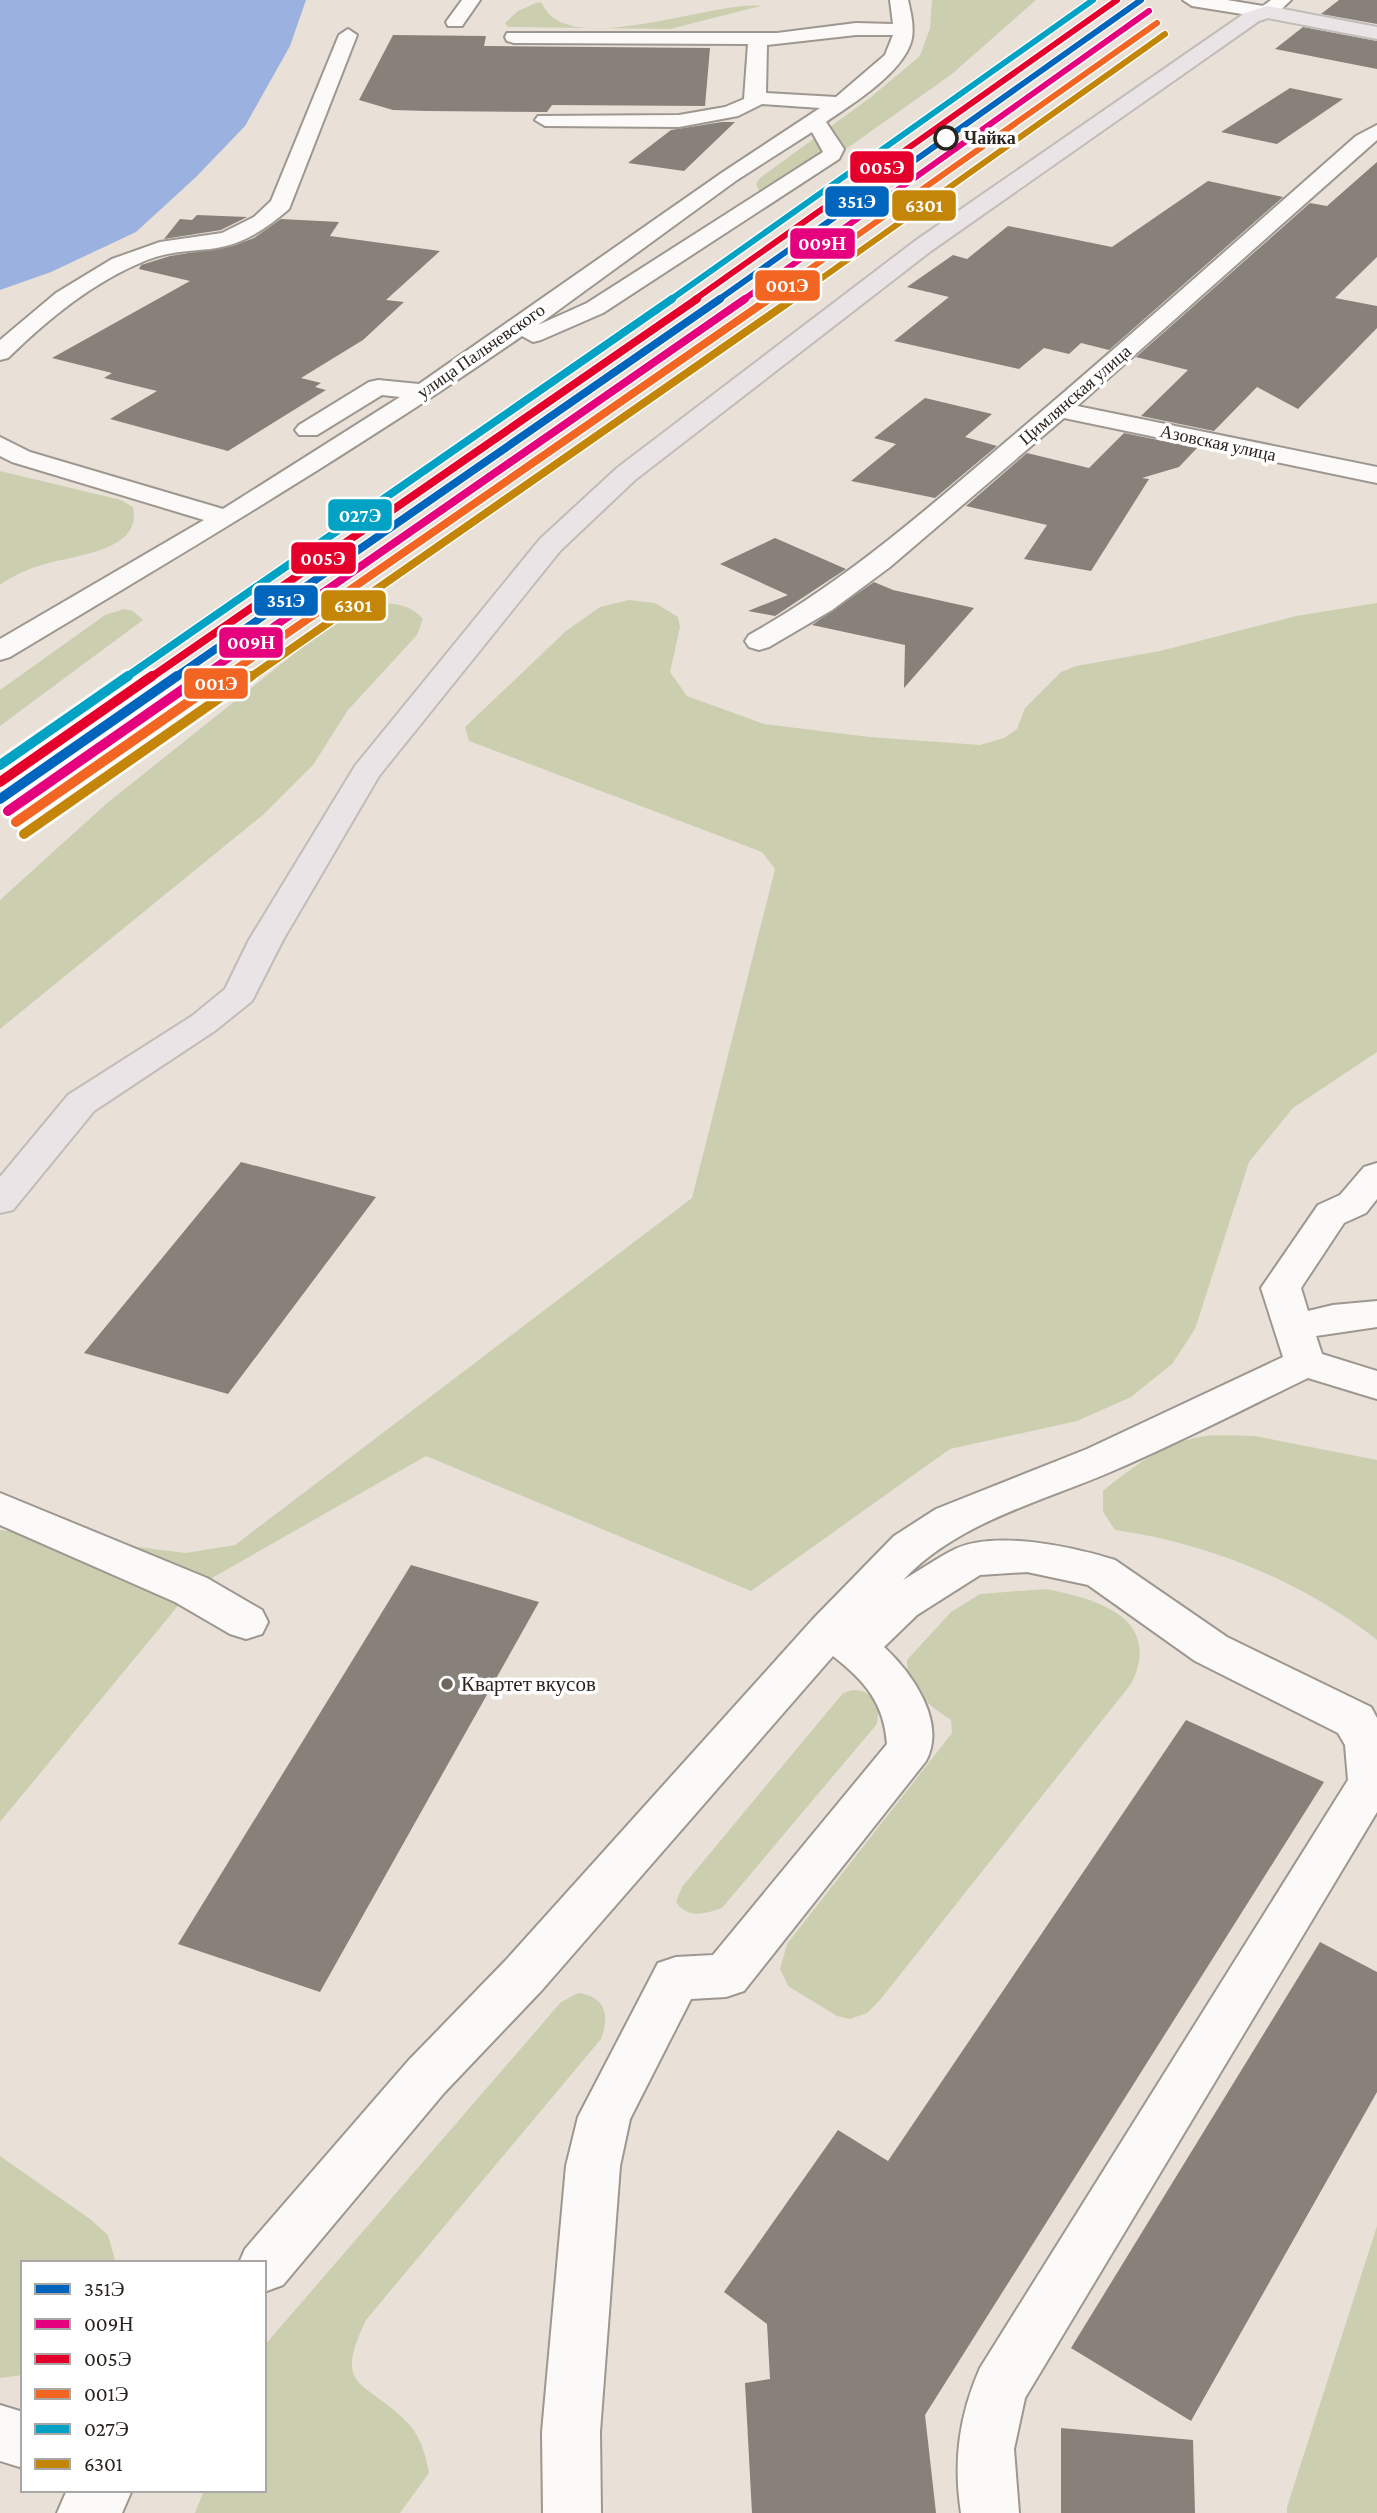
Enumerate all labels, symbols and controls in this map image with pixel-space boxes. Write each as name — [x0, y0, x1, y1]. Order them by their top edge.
marker: Чайка — [934, 126, 958, 150]
place label: Чайка — [964, 128, 1016, 148]
line badge: 005Э — [849, 150, 915, 184]
text: 005Э — [859, 157, 905, 178]
line badge: 351Э — [824, 185, 890, 218]
line badge: 6301 — [891, 189, 957, 222]
text: 351Э — [838, 191, 876, 212]
text: 6301 — [905, 195, 943, 216]
line badge: 009Н — [789, 227, 856, 260]
text: 009Н — [798, 233, 846, 254]
line badge: 001Э — [754, 269, 821, 302]
text: 001Э — [765, 275, 809, 296]
street label: улица Пальчевского — [413, 300, 549, 402]
street label: Цимлянская улица — [1015, 341, 1135, 449]
street label: Азовская улица — [1158, 421, 1278, 465]
line badge: 027Э — [327, 498, 393, 532]
text: 027Э — [339, 505, 381, 526]
line badge: 005Э — [290, 541, 357, 575]
text: 005Э — [300, 548, 346, 569]
line badge: 351Э — [253, 584, 319, 617]
line badge: 6301 — [320, 589, 387, 622]
text: 351Э — [267, 590, 305, 611]
text: 6301 — [334, 595, 372, 616]
line badge: 009Н — [218, 626, 284, 659]
text: 009Н — [227, 632, 275, 653]
line badge: 001Э — [183, 667, 249, 700]
text: 001Э — [194, 673, 238, 694]
place label: Квартет вкусов — [461, 1672, 596, 1696]
marker: Квартет вкусов — [439, 1676, 455, 1692]
legend — [21, 2261, 266, 2492]
text: 351Э — [84, 2277, 125, 2301]
text: 009Н — [84, 2312, 134, 2336]
text: 005Э — [84, 2347, 132, 2371]
text: 001Э — [84, 2382, 129, 2406]
text: 027Э — [84, 2417, 129, 2441]
text: 6301 — [84, 2452, 123, 2476]

